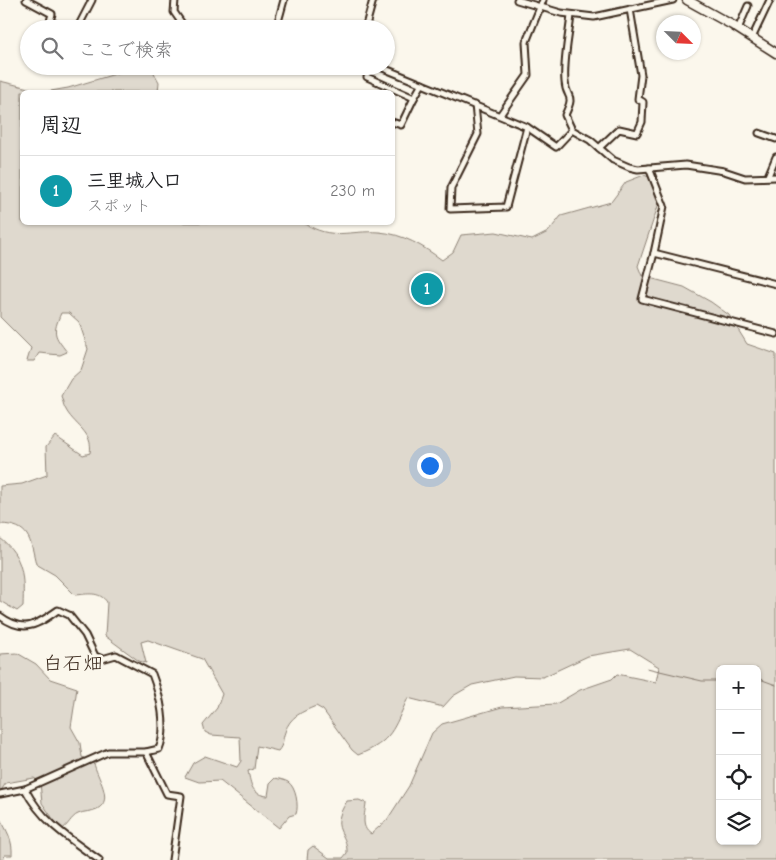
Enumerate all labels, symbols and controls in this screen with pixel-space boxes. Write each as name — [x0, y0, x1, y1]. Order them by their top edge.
north arrow — [656, 15, 701, 60]
search box — [20, 20, 395, 75]
icon: search — [38, 34, 66, 62]
text: ここで検索 — [78, 39, 173, 61]
text: 周辺 — [40, 113, 82, 137]
text: 三里城入口 — [87, 170, 182, 192]
text: 1 — [53, 182, 59, 200]
text: 230 m — [330, 182, 375, 200]
text: スポット — [87, 197, 151, 215]
pin: 1 — [411, 270, 443, 308]
your location — [417, 453, 443, 479]
district label: 白石畑 — [43, 652, 103, 675]
map controls — [716, 665, 761, 845]
button: + — [716, 665, 761, 710]
button: − — [716, 710, 761, 755]
button: locate — [716, 755, 761, 800]
button: layers — [716, 800, 761, 845]

